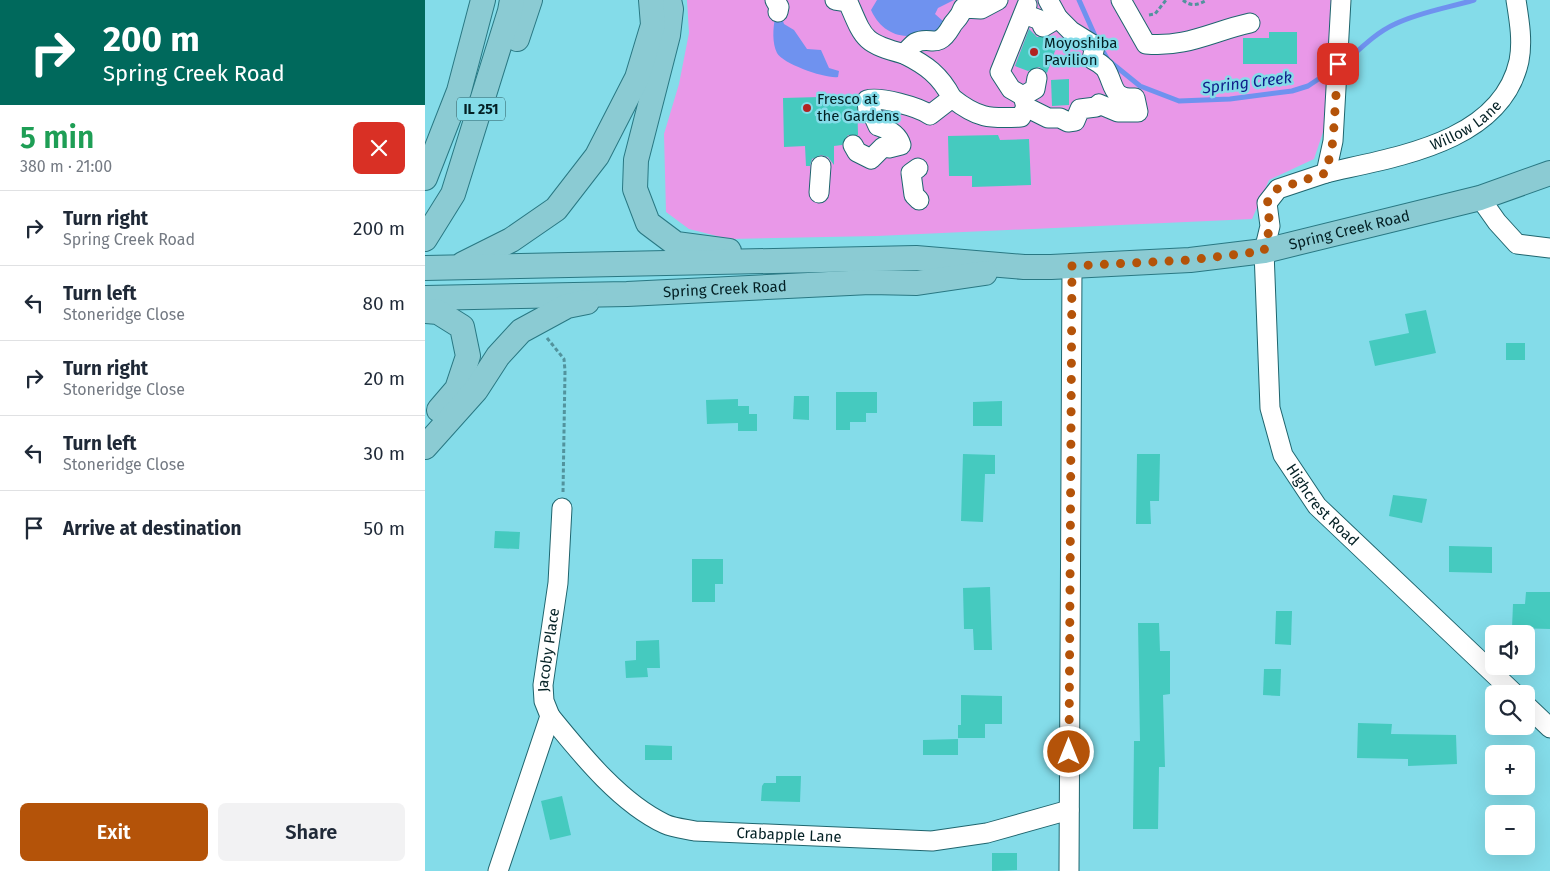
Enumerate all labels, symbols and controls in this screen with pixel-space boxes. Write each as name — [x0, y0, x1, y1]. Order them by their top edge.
text: 200 m — [103, 18, 200, 60]
icon: right — [20, 20, 85, 85]
place label: Moyoshiba Pavilion — [1044, 34, 1117, 69]
pin — [1317, 43, 1359, 85]
marker: Moyoshiba Pavilion — [1028, 46, 1040, 58]
icon: arrive — [1324, 50, 1352, 78]
text: Spring Creek Road — [103, 60, 285, 87]
water label: Spring Creek — [1200, 68, 1293, 98]
place label: Fresco at the Gardens — [817, 90, 899, 125]
street label: Willow Lane — [1428, 97, 1505, 154]
road number: IL 251 — [457, 98, 505, 120]
marker: Fresco at the Gardens — [801, 102, 813, 114]
text: 5 min — [20, 120, 94, 156]
button: close — [353, 122, 405, 174]
text: 380 m · 21:00 — [20, 157, 112, 176]
text: Turn right — [63, 207, 148, 230]
street label: Spring Creek Road — [1287, 207, 1412, 254]
icon: right — [20, 214, 48, 242]
text: 200 m — [353, 217, 405, 240]
text: Spring Creek Road — [63, 230, 195, 249]
street label: Spring Creek Road — [662, 277, 787, 301]
text: Turn left — [63, 282, 137, 305]
icon: left — [20, 289, 48, 317]
text: 80 m — [363, 292, 405, 315]
text: Stoneridge Close — [63, 305, 185, 324]
text: Turn right — [63, 357, 148, 380]
icon: right — [20, 364, 48, 392]
text: 20 m — [364, 367, 405, 390]
text: Stoneridge Close — [63, 380, 185, 399]
text: Turn left — [63, 432, 137, 455]
icon: left — [20, 439, 48, 467]
text: 30 m — [364, 442, 405, 465]
text: Stoneridge Close — [63, 455, 185, 474]
street label: Highcrest Road — [1282, 460, 1362, 550]
icon: arrive — [20, 514, 48, 542]
text: Arrive at destination — [63, 517, 242, 540]
text: 50 m — [364, 517, 405, 540]
street label: Jacoby Place — [534, 607, 563, 693]
map controls — [1485, 625, 1535, 855]
button: sound — [1485, 625, 1535, 675]
button: search — [1485, 685, 1535, 735]
position arrow — [1042, 725, 1094, 777]
button: + — [1485, 745, 1535, 795]
button: Exit — [20, 803, 208, 861]
button: Share — [218, 803, 405, 861]
button: − — [1485, 805, 1535, 855]
street label: Crabapple Lane — [736, 824, 842, 846]

